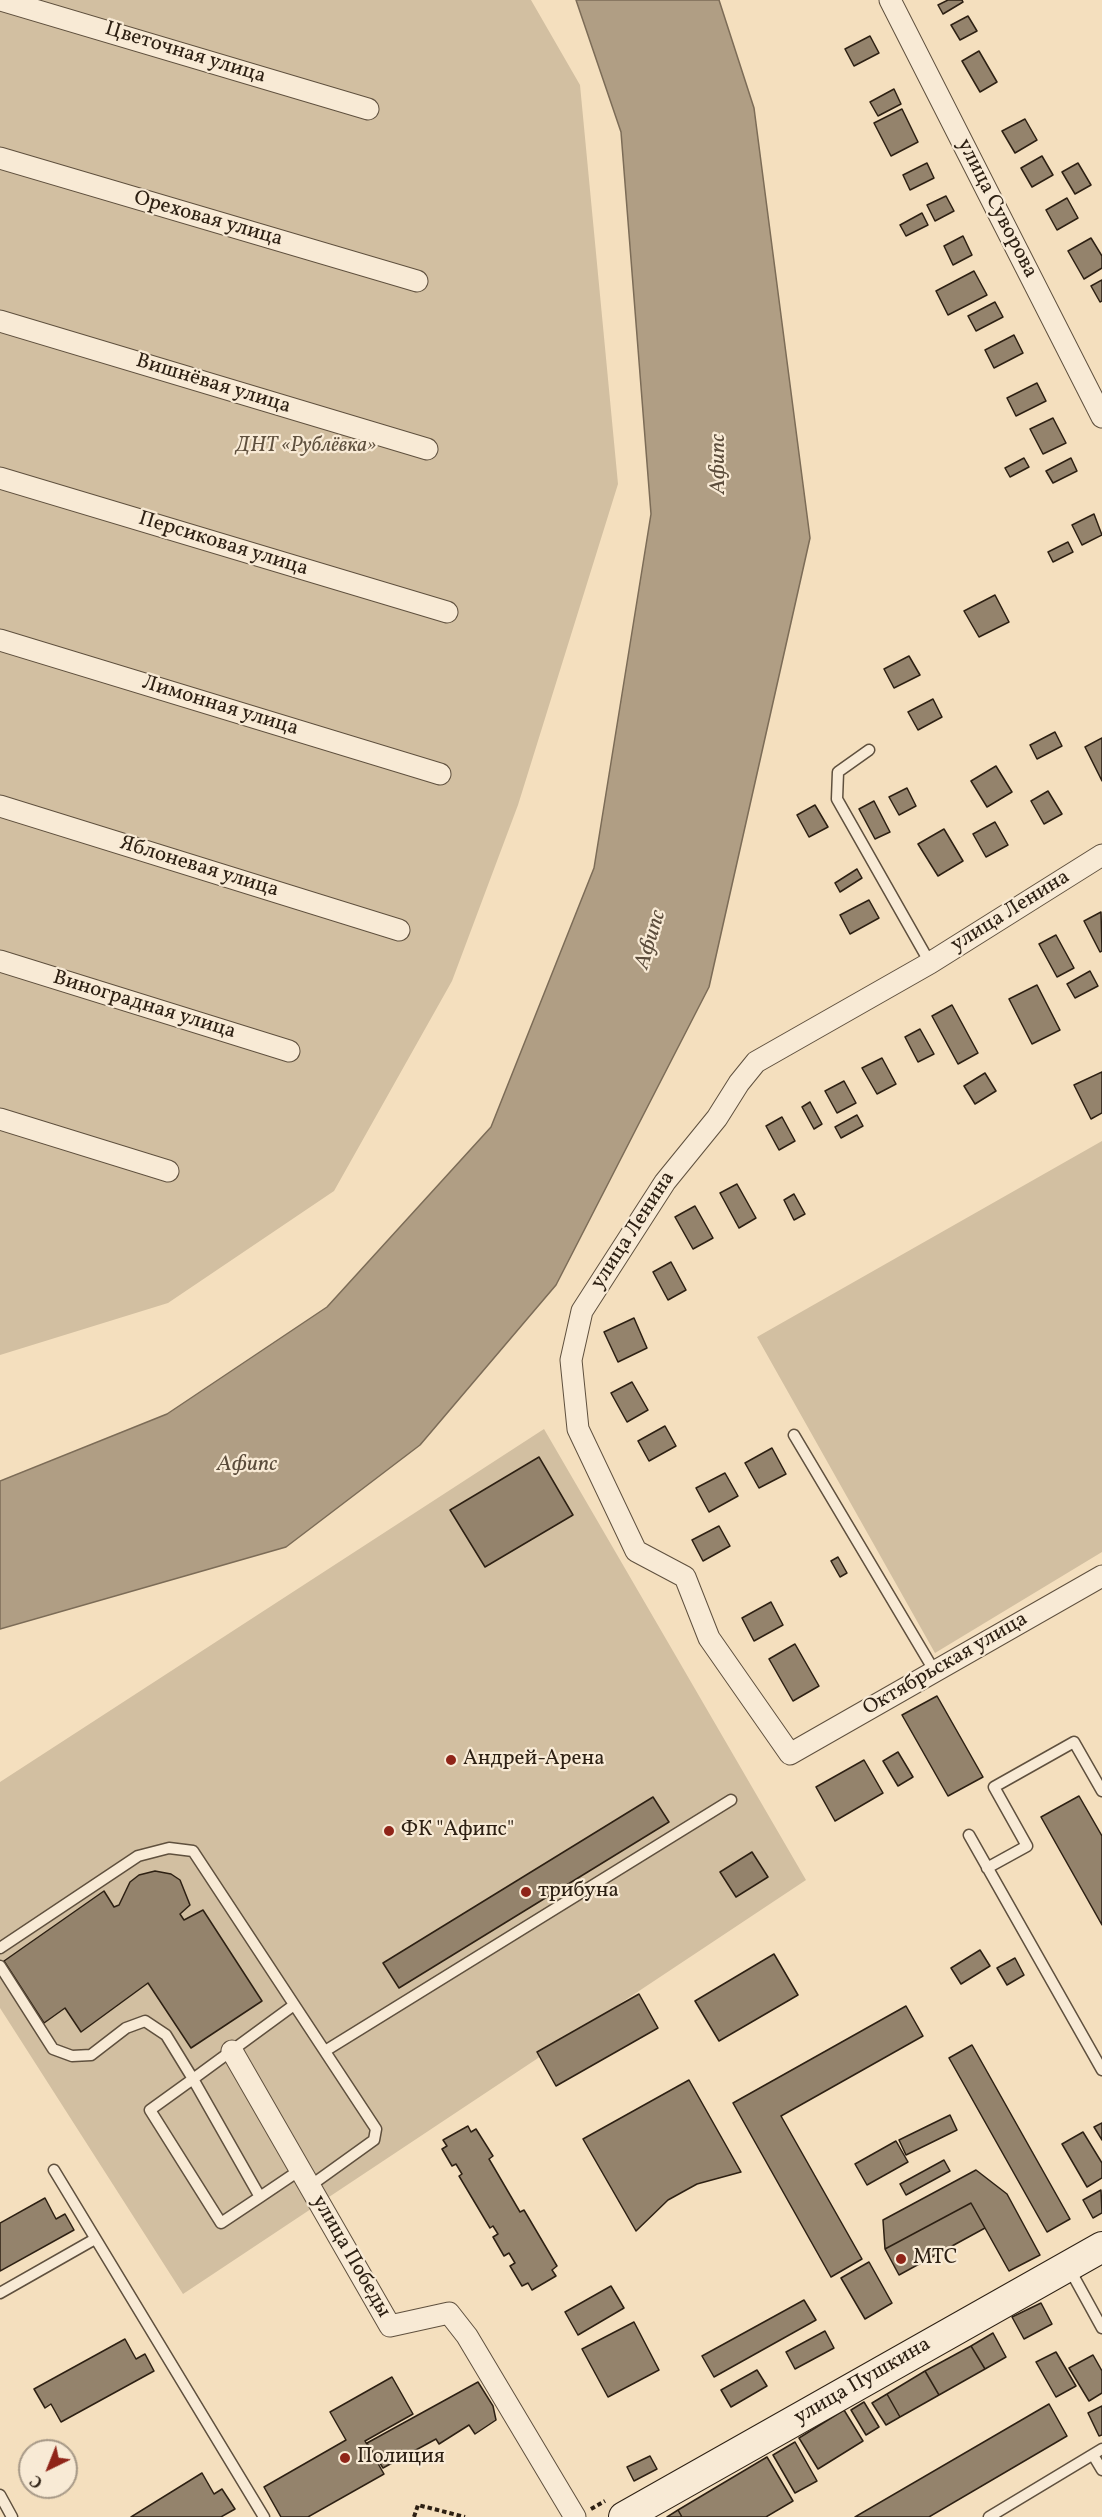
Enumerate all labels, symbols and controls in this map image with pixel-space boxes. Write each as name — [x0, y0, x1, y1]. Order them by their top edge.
street label: Цветочная улица — [102, 18, 268, 90]
street label: улица Суворова — [950, 135, 1042, 283]
street label: Ореховая улица — [131, 187, 285, 253]
street label: Вишнёвая улица — [132, 349, 294, 421]
park label: ДНТ «Рублёвка» — [236, 434, 376, 460]
water label: Афипс — [707, 434, 733, 494]
street label: Персиковая улица — [135, 507, 311, 583]
street label: Лимонная улица — [139, 671, 301, 743]
street label: Яблоневая улица — [117, 832, 281, 904]
street label: улица Ленина — [947, 865, 1075, 959]
water label: Афипс — [631, 907, 673, 973]
street label: Виноградная улица — [49, 966, 239, 1046]
street label: улица Ленина — [586, 1167, 682, 1295]
water label: Афипс — [217, 1453, 277, 1479]
street label: Октябрьская улица — [859, 1608, 1033, 1722]
place label: Андрей-Арена — [463, 1747, 605, 1773]
marker: Андрей-Арена — [444, 1753, 458, 1767]
place label: ФК "Афипс" — [401, 1818, 514, 1844]
marker: ФК "Афипс" — [382, 1824, 396, 1838]
place label: трибуна — [538, 1879, 619, 1905]
marker: трибуна — [519, 1885, 533, 1899]
street label: улица Победы — [305, 2191, 395, 2323]
place label: МТС — [913, 2246, 958, 2272]
marker: МТС — [894, 2252, 908, 2266]
street label: улица Пушкина — [790, 2333, 936, 2431]
north arrow — [18, 2439, 78, 2499]
place label: Полиция — [357, 2445, 445, 2471]
marker: Полиция — [338, 2451, 352, 2465]
text: С — [26, 2469, 48, 2492]

